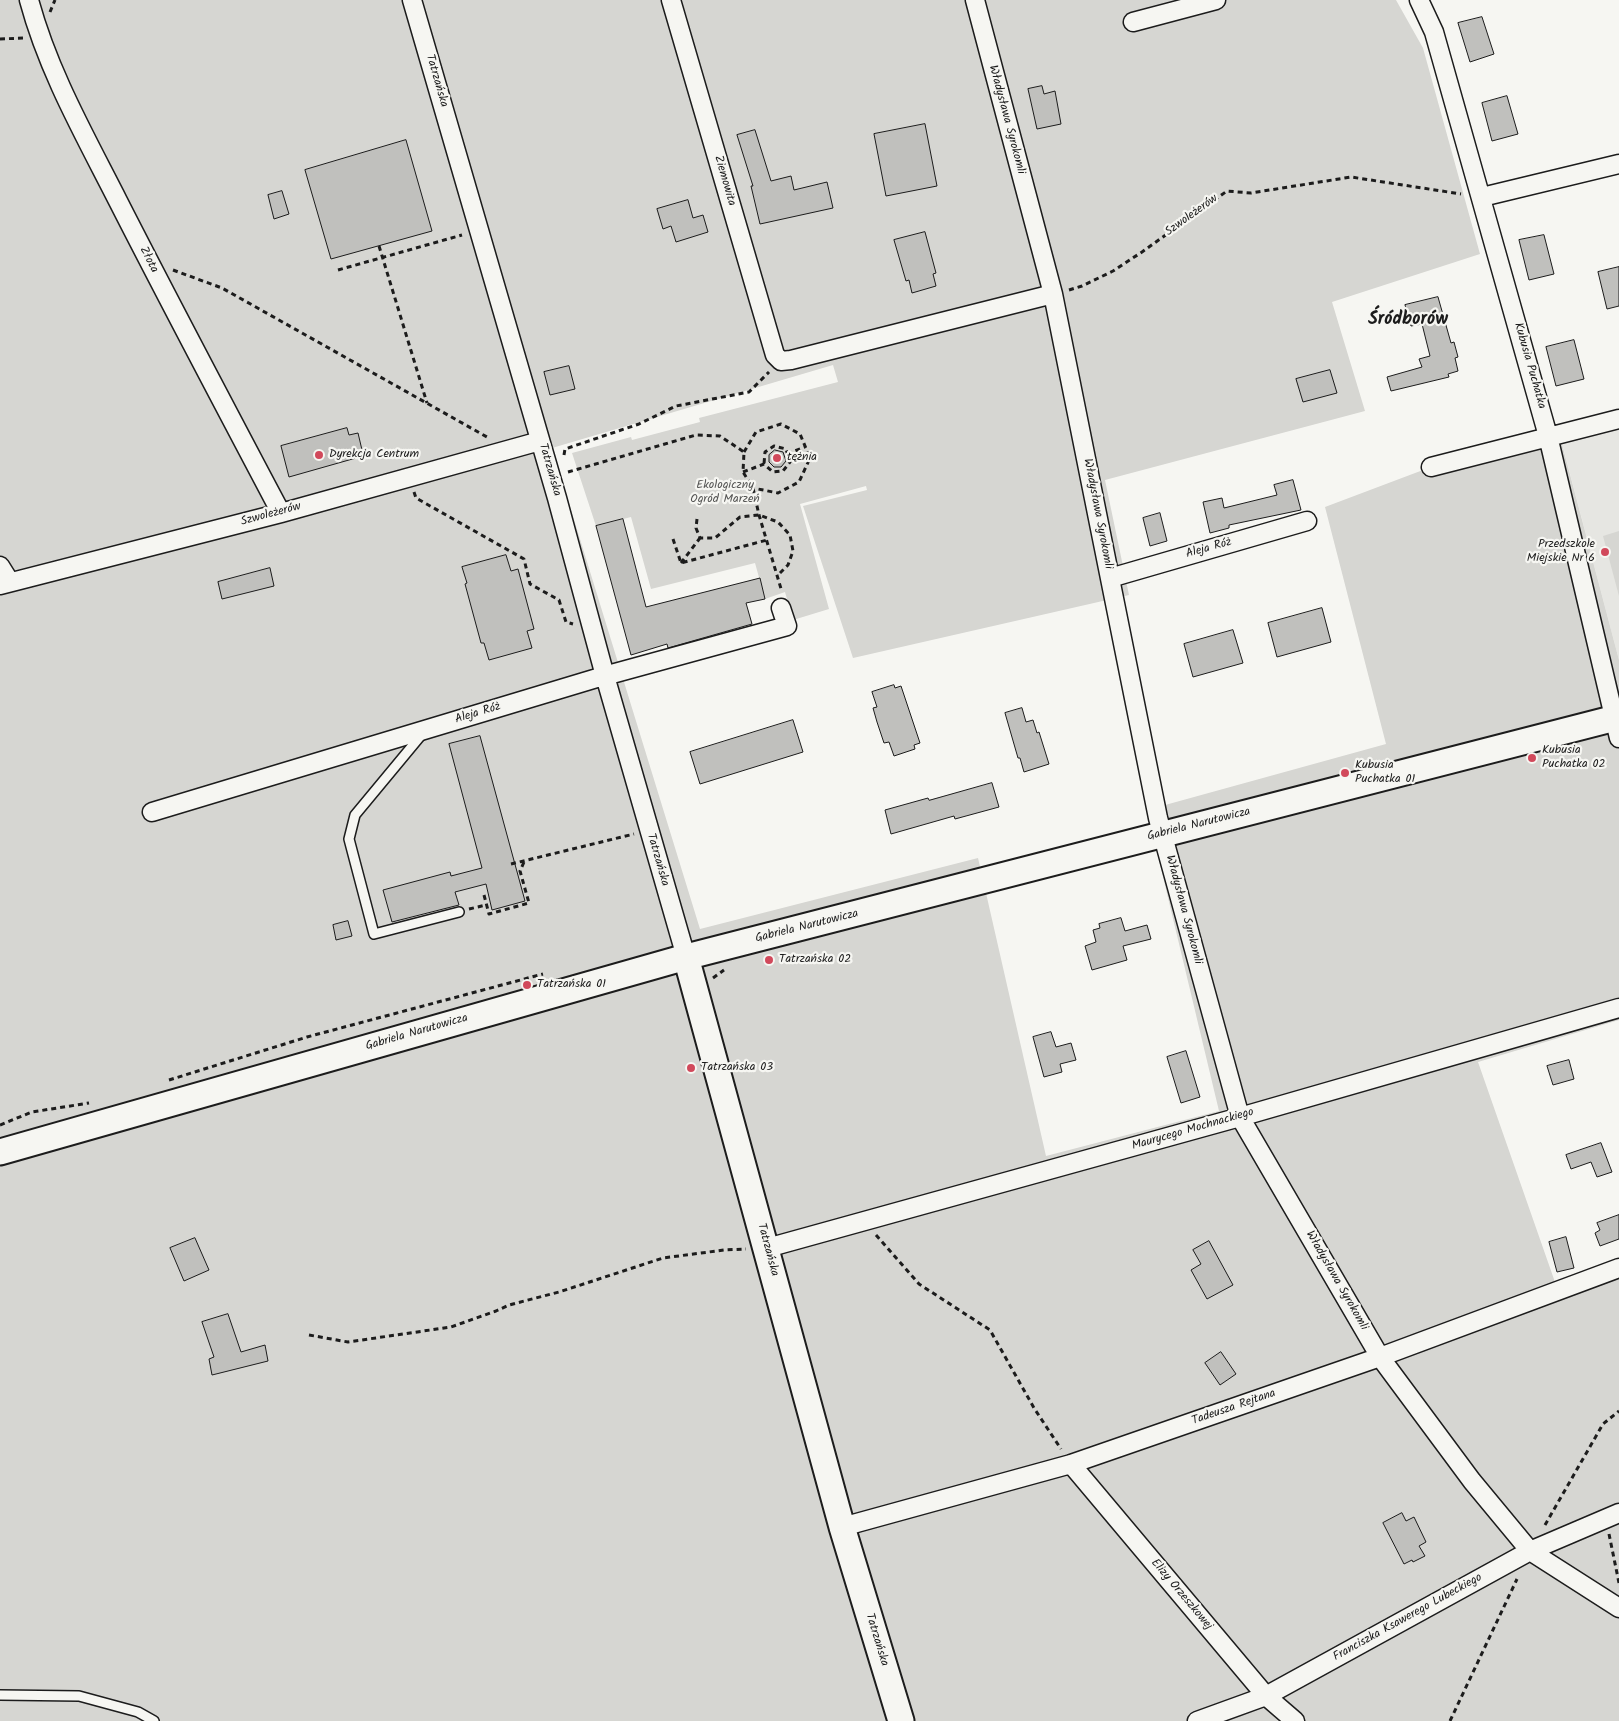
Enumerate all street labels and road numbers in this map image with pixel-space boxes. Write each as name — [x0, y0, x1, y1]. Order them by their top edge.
street label: Tatrzańska — [422, 53, 450, 109]
street label: Władysława Syrokomli — [985, 64, 1027, 176]
street label: Ziemowita — [710, 154, 738, 208]
street label: Szwoleżerów — [1163, 192, 1221, 240]
street label: Złota — [135, 244, 161, 276]
street label: Kubusia Puchatka — [1510, 321, 1548, 411]
street label: Tatrzańska — [535, 442, 563, 498]
street label: Władysława Syrokomli — [1079, 457, 1115, 571]
street label: Szwoleżerów — [239, 500, 303, 530]
street label: Aleja Róż — [1185, 536, 1233, 562]
street label: Aleja Róż — [454, 700, 502, 728]
street label: Gabriela Narutowicza — [1146, 805, 1252, 845]
street label: Tatrzańska — [643, 832, 671, 888]
street label: Władysława Syrokomli — [1162, 854, 1204, 966]
street label: Gabriela Narutowicza — [754, 907, 860, 947]
street label: Gabriela Narutowicza — [364, 1012, 470, 1054]
street label: Maurycego Mochnackiego — [1130, 1106, 1256, 1154]
street label: Tatrzańska — [753, 1222, 781, 1278]
street label: Władysława Syrokomli — [1302, 1229, 1370, 1333]
street label: Tadeusza Rejtana — [1190, 1387, 1278, 1429]
street label: Elizy Orzeszkowej — [1147, 1556, 1215, 1634]
street label: Franciszka Ksawerego Lubeckiego — [1331, 1571, 1485, 1665]
street label: Tatrzańska — [861, 1612, 891, 1668]

